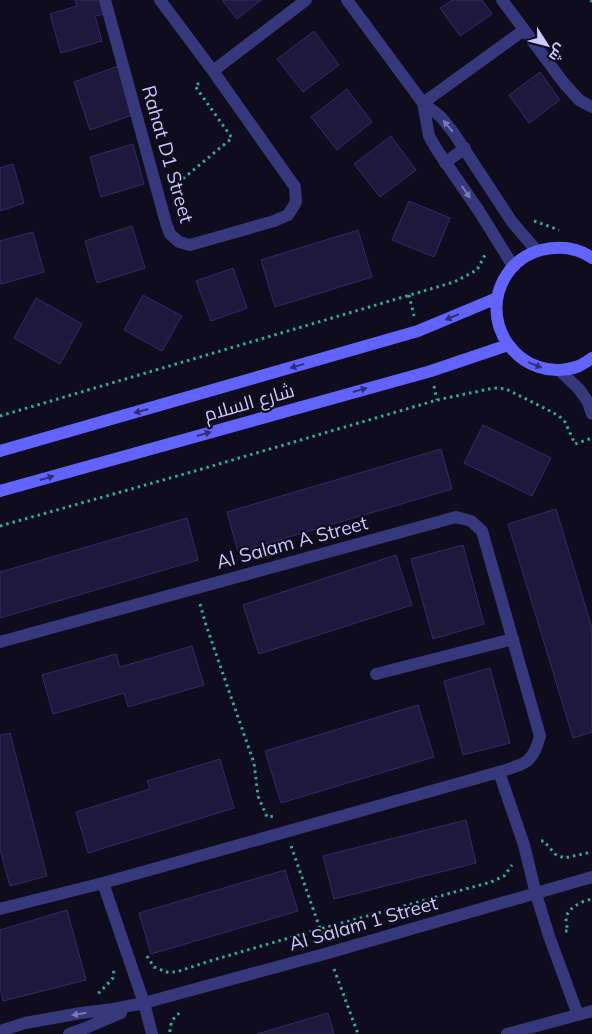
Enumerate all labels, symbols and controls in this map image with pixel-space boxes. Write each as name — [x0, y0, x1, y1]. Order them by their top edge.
north arrow — [522, 20, 572, 70]
text: ش — [545, 40, 570, 65]
street label: Rahat D1 Street — [137, 83, 199, 226]
one-way arrow — [443, 119, 454, 132]
one-way arrow — [461, 185, 471, 199]
one-way arrow — [445, 313, 459, 321]
one-way arrow — [528, 361, 543, 369]
one-way arrow — [290, 362, 305, 370]
street label: شارع السلام — [201, 378, 298, 428]
one-way arrow — [353, 386, 368, 394]
one-way arrow — [134, 407, 149, 415]
one-way arrow — [196, 430, 211, 438]
one-way arrow — [40, 473, 55, 481]
street label: Al Salam A Street — [214, 510, 371, 574]
street label: Al Salam 1 Street — [286, 890, 440, 956]
one-way arrow — [71, 1010, 87, 1018]

